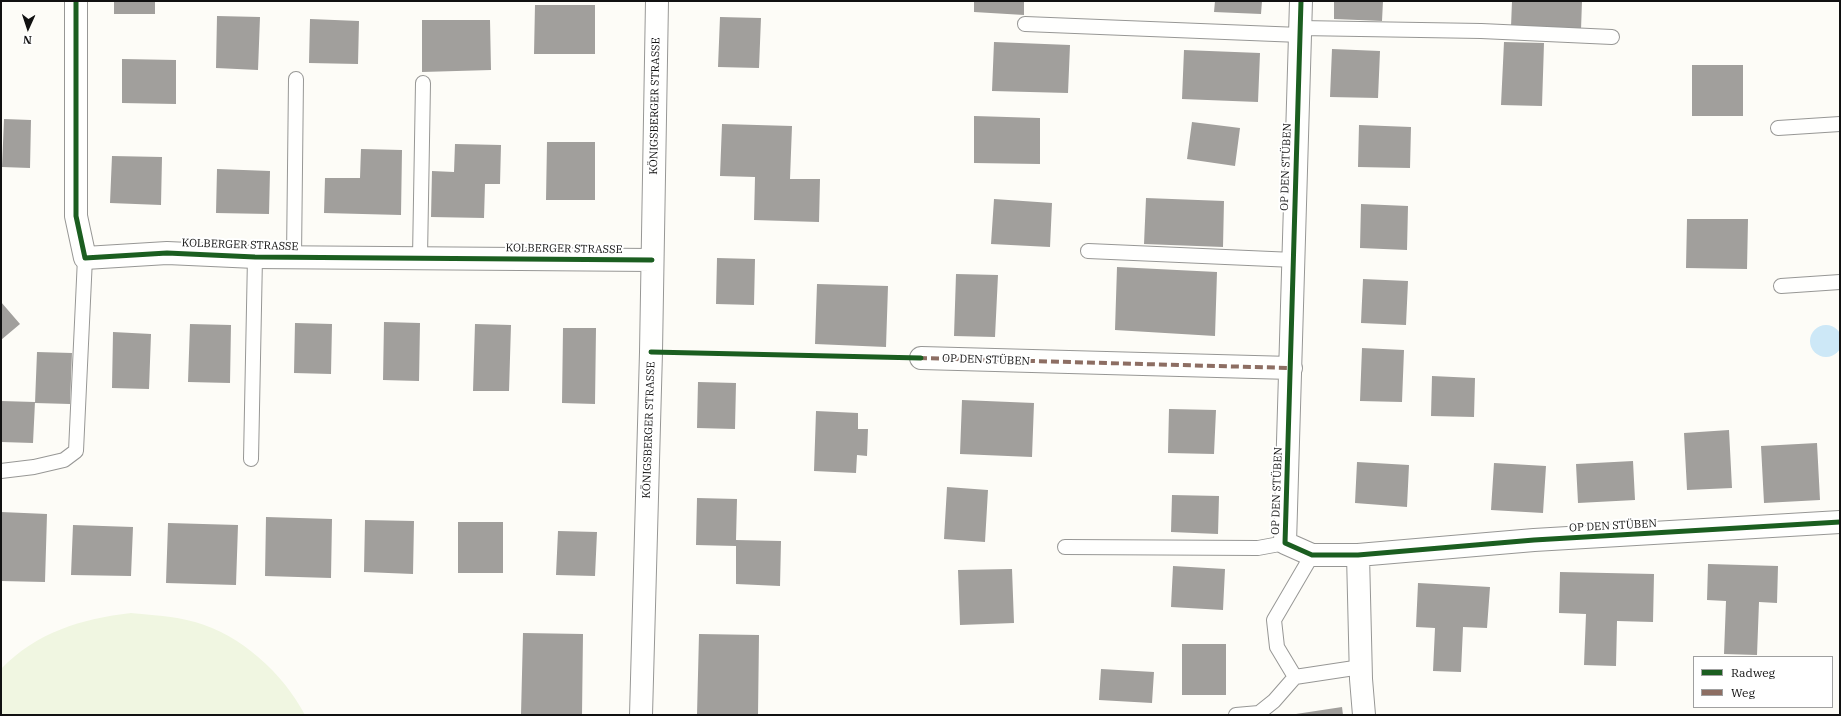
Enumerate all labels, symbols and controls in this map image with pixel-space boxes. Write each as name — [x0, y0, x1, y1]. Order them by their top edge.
north arrow — [8, 8, 48, 48]
text: N — [23, 33, 32, 47]
street label: KÖNIGSBERGER STRASSE — [647, 37, 663, 175]
street label: OP DEN STÜBEN — [1278, 123, 1294, 211]
street label: KOLBERGER STRASSE — [181, 236, 299, 254]
street label: KOLBERGER STRASSE — [505, 241, 623, 257]
street label: OP DEN STÜBEN — [942, 352, 1030, 368]
street label: KÖNIGSBERGER STRASSE — [640, 361, 658, 499]
street label: OP DEN STÜBEN — [1269, 447, 1285, 535]
street label: OP DEN STÜBEN — [1569, 517, 1657, 535]
legend — [1693, 656, 1833, 708]
text: Radweg — [1731, 665, 1775, 680]
text: Weg — [1731, 685, 1755, 700]

